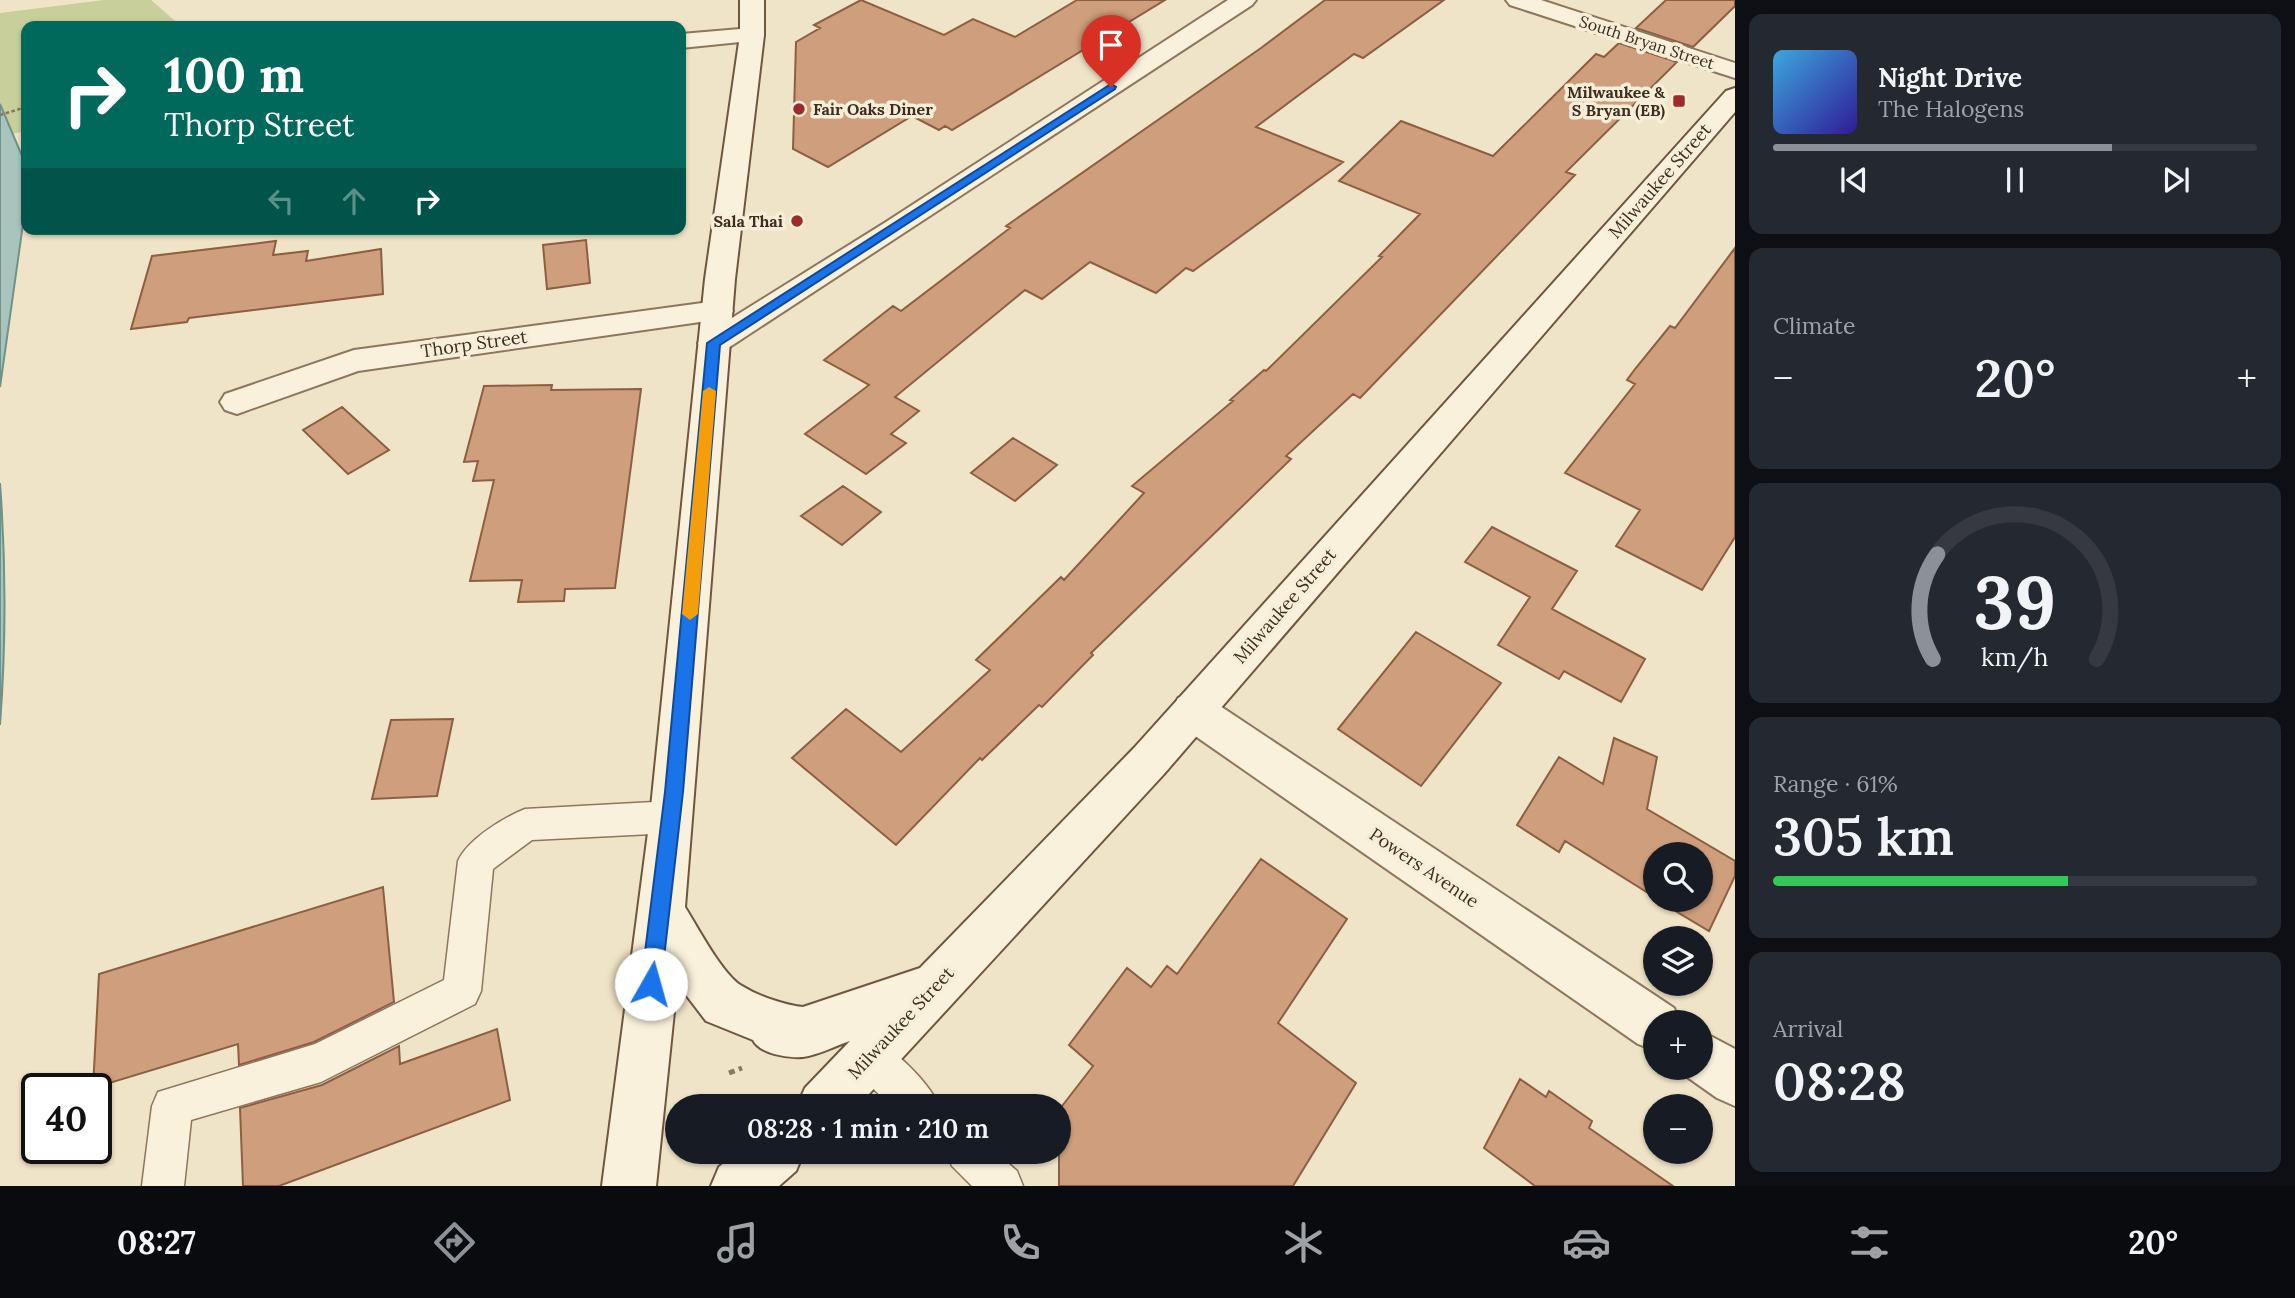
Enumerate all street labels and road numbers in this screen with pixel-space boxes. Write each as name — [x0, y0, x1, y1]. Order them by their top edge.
street label: South Bryan Street — [1577, 11, 1718, 74]
street label: Milwaukee Street — [1603, 118, 1716, 243]
street label: Thorp Street — [419, 325, 529, 362]
street label: Milwaukee Street — [1228, 543, 1341, 668]
street label: Powers Avenue — [1365, 823, 1484, 913]
street label: Milwaukee Street — [843, 962, 959, 1084]

